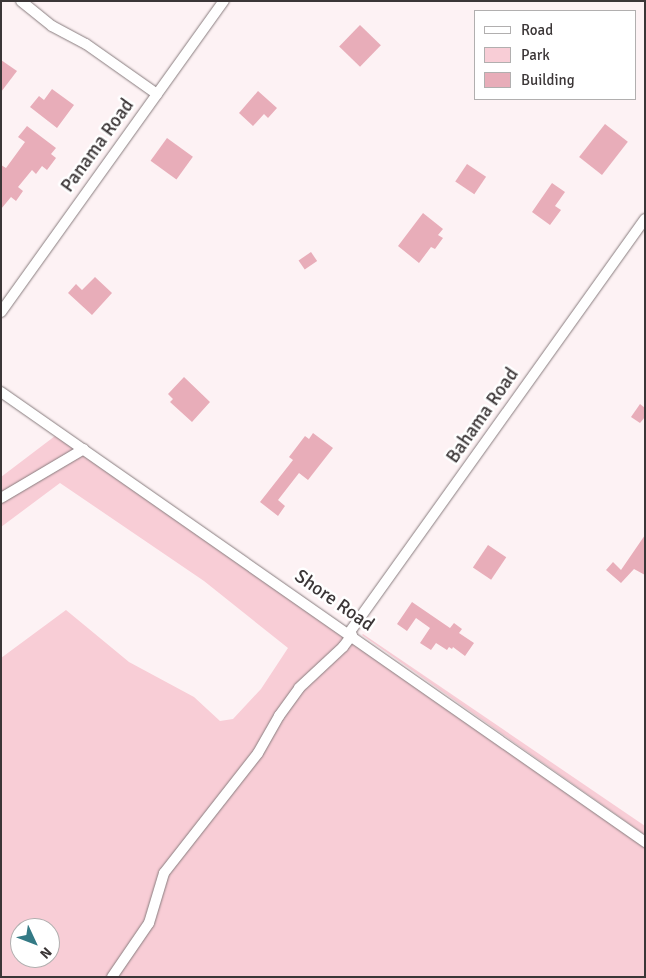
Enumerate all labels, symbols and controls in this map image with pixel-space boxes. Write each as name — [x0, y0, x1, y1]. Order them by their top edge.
legend — [473, 10, 636, 100]
text: Road — [521, 21, 553, 39]
text: Park — [521, 46, 550, 64]
text: Building — [521, 71, 575, 89]
street label: Panama Road — [57, 95, 139, 197]
street label: Bahama Road — [442, 364, 524, 468]
street label: Shore Road — [290, 565, 378, 637]
north arrow — [10, 918, 60, 968]
text: N — [36, 944, 55, 962]

